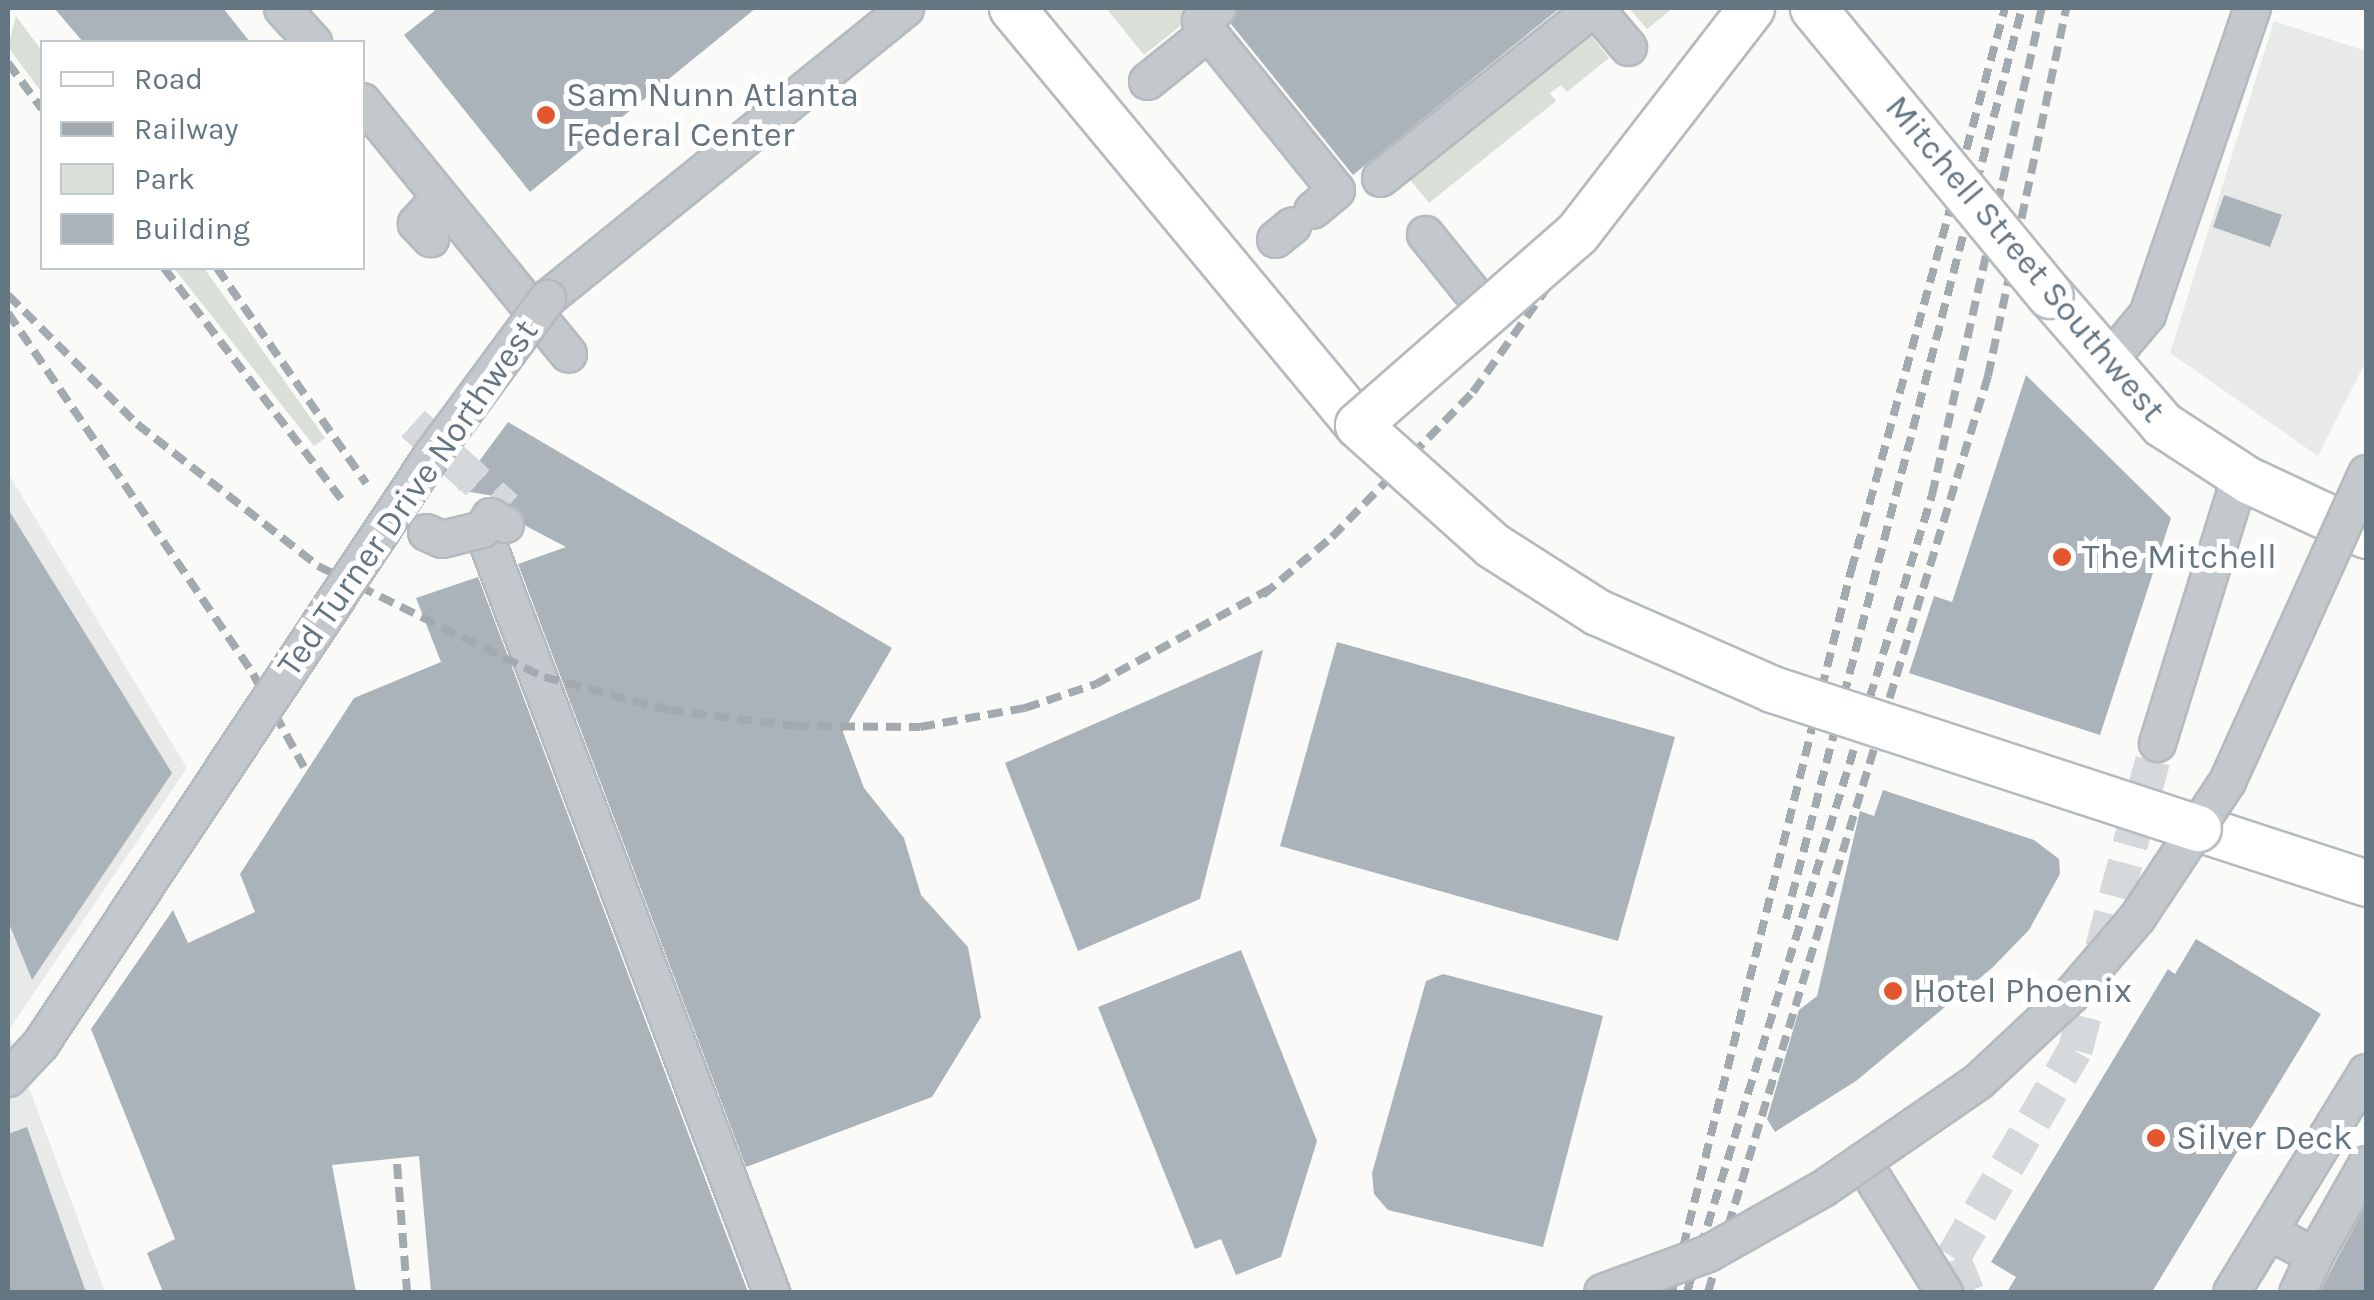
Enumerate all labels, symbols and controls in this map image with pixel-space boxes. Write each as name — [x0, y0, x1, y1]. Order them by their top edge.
legend — [40, 40, 365, 270]
text: Road — [134, 61, 203, 97]
place label: Sam Nunn Atlanta Federal Center — [566, 74, 859, 156]
street label: Mitchell Street Southwest — [1876, 87, 2174, 431]
marker: Sam Nunn Atlanta Federal Center — [535, 104, 557, 126]
text: Railway — [134, 111, 238, 147]
text: Park — [134, 161, 195, 197]
text: Building — [134, 211, 250, 247]
street label: Ted Turner Drive Northwest — [269, 312, 547, 684]
place label: The Mitchell — [2082, 536, 2277, 578]
marker: The Mitchell — [2051, 546, 2073, 568]
place label: Hotel Phoenix — [1913, 970, 2132, 1012]
marker: Hotel Phoenix — [1882, 980, 1904, 1002]
place label: Silver Deck — [2176, 1117, 2353, 1159]
marker: Silver Deck — [2145, 1127, 2167, 1149]

